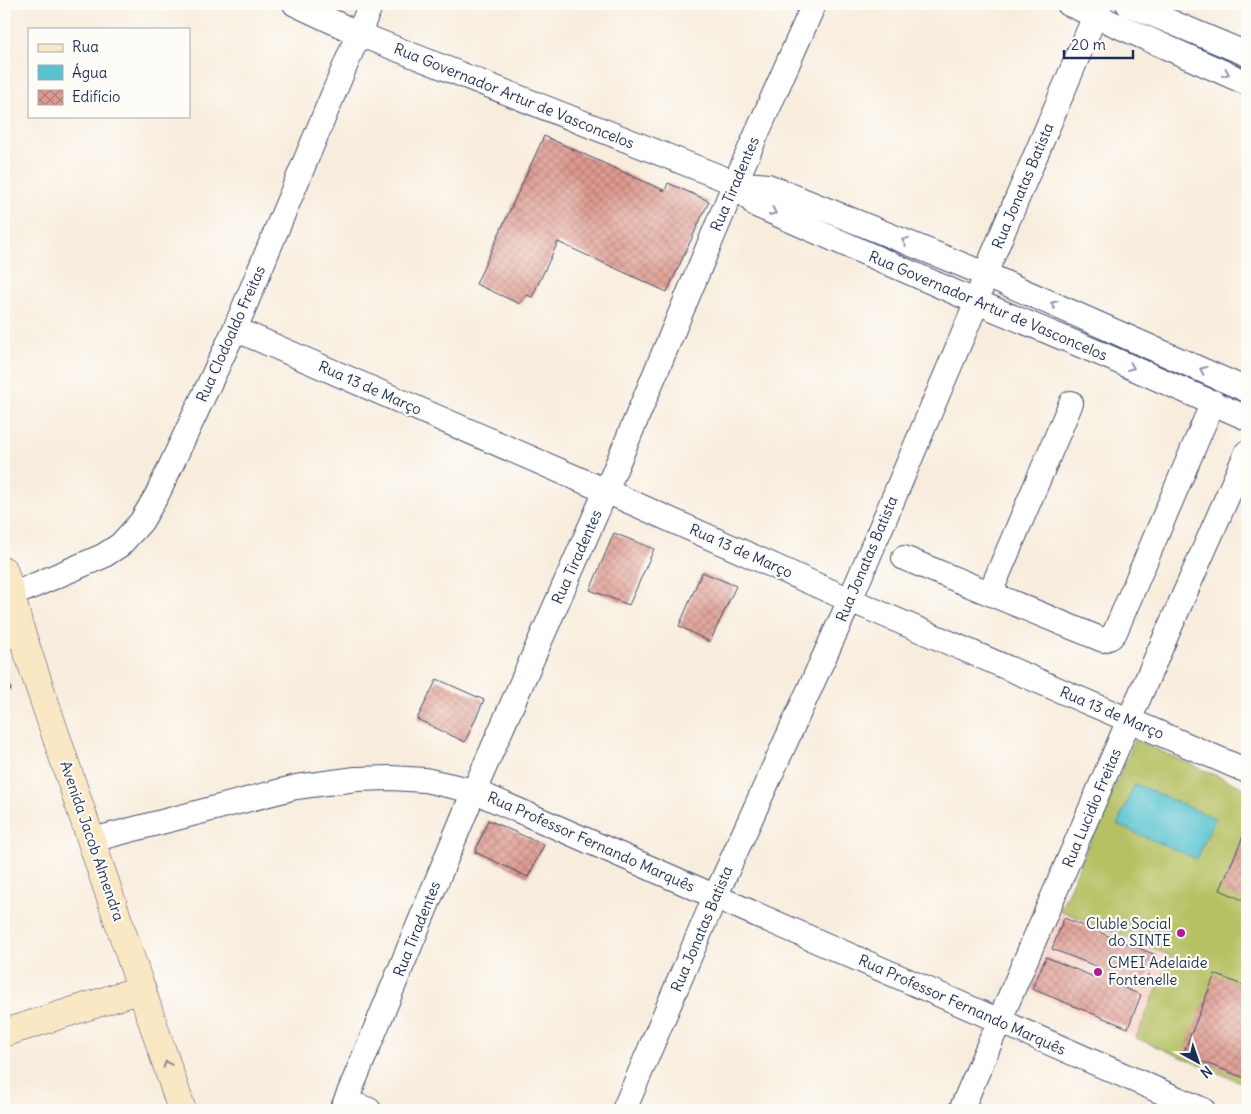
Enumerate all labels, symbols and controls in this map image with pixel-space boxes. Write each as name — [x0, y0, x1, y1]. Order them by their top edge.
legend — [28, 28, 190, 118]
scale bar — [1064, 28, 1132, 60]
text: 20 m — [1071, 35, 1106, 54]
text: Rua — [72, 37, 99, 56]
street label: Rua Governador Artur de Vasconcelos — [391, 38, 637, 153]
text: Água — [72, 63, 108, 82]
one-way arrow — [1221, 67, 1230, 77]
text: Edifício — [72, 87, 120, 106]
street label: Rua Jonatas Batista — [987, 120, 1058, 252]
street label: Rua Tiradentes — [706, 133, 763, 234]
one-way arrow — [768, 206, 777, 217]
one-way arrow — [901, 237, 909, 247]
street label: Rua Governador Artur de Vasconcelos — [866, 246, 1111, 365]
street label: Rua Clodoaldo Freitas — [192, 262, 269, 405]
one-way arrow — [1050, 300, 1059, 311]
street label: Rua 13 de Março — [316, 356, 425, 419]
one-way arrow — [1126, 361, 1135, 371]
one-way arrow — [1199, 366, 1208, 377]
street label: Rua Jonatas Batista — [831, 493, 902, 625]
street label: Rua Tiradentes — [547, 507, 606, 607]
street label: Rua 13 de Março — [687, 519, 796, 582]
street label: Rua 13 de Março — [1057, 682, 1167, 743]
street label: Rua Lucidio Freitas — [1058, 745, 1125, 870]
street label: Avenida Jacob Almendra — [56, 758, 129, 924]
street label: Rua Professor Fernando Marquês — [485, 787, 698, 896]
street label: Rua Jonatas Batista — [666, 863, 737, 995]
street label: Rua Tiradentes — [389, 878, 444, 979]
place label: Cluble Social do SINTE — [1086, 914, 1171, 950]
marker: Cluble Social do SINTE — [1175, 927, 1187, 939]
street label: Rua Professor Fernando Marquês — [856, 950, 1069, 1059]
place label: CMEI Adelaide Fontenelle — [1108, 953, 1208, 989]
marker: CMEI Adelaide Fontenelle — [1092, 966, 1104, 978]
north arrow — [1174, 1036, 1224, 1086]
one-way arrow — [163, 1060, 173, 1069]
text: N — [1197, 1062, 1216, 1082]

